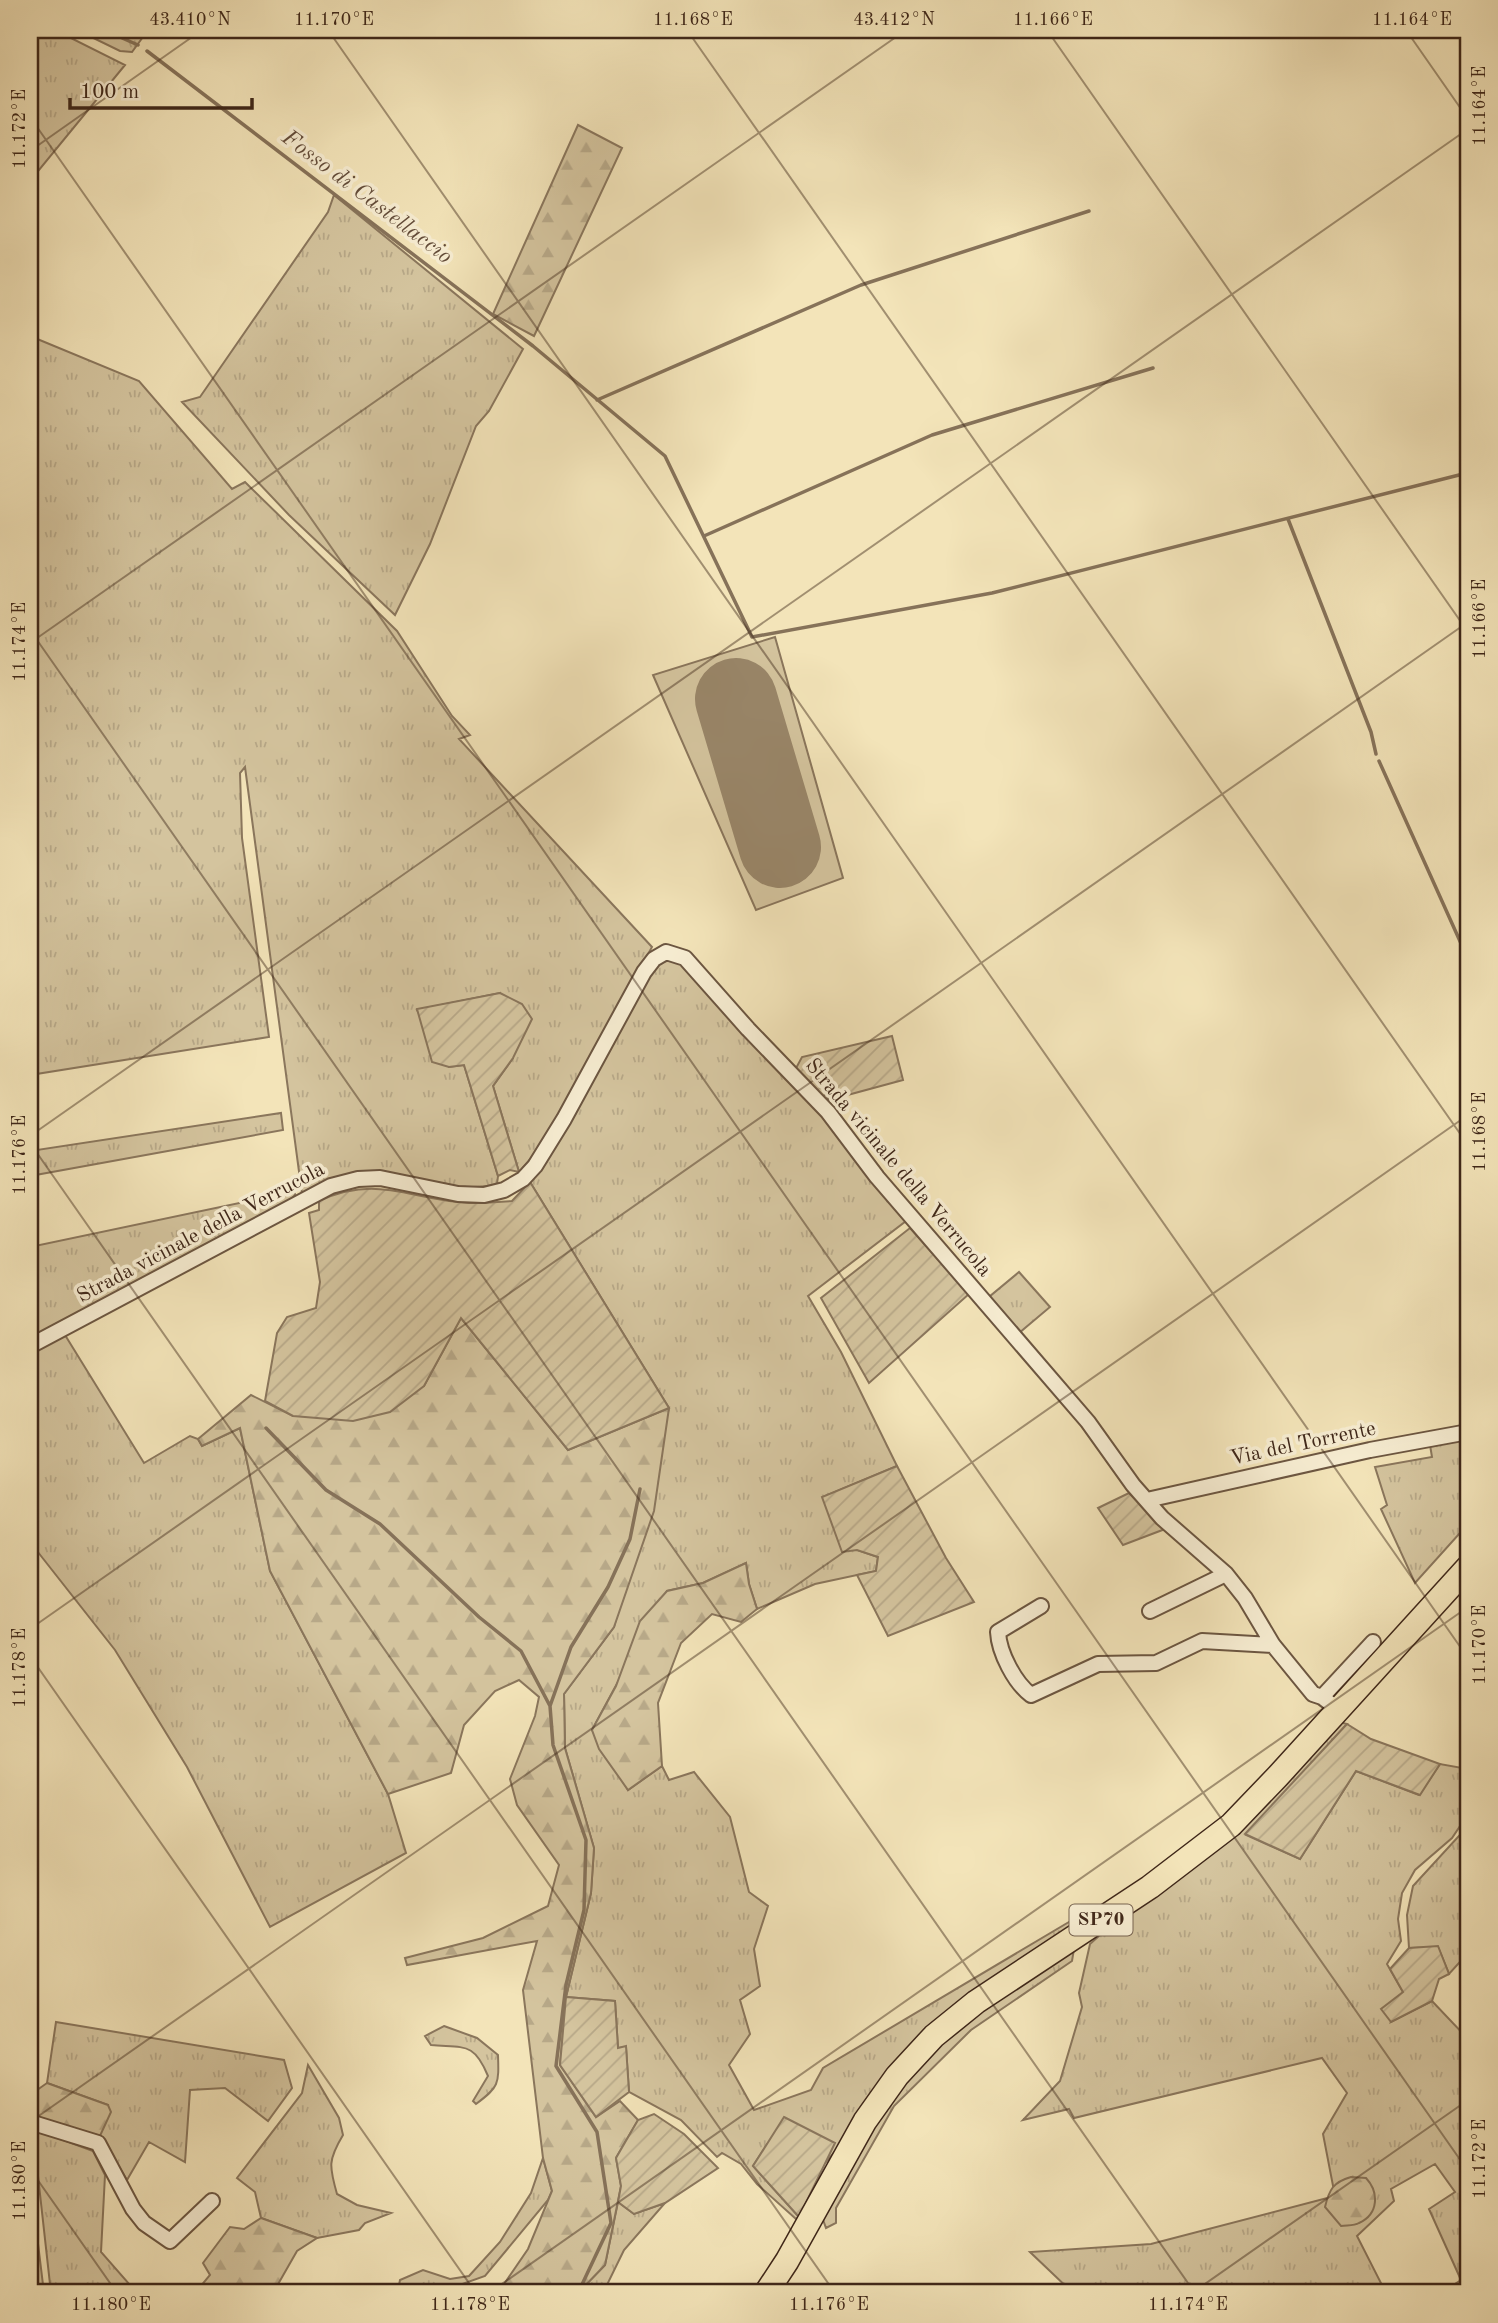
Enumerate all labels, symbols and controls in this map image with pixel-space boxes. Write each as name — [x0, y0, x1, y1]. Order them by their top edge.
text: 43.410°N — [149, 11, 231, 29]
text: 11.170°E — [294, 11, 374, 29]
text: 11.168°E — [653, 11, 733, 29]
text: 43.412°N — [853, 11, 935, 29]
text: 11.166°E — [1013, 11, 1093, 29]
text: 11.164°E — [1372, 11, 1452, 29]
scale bar — [70, 66, 252, 110]
text: 11.164°E — [1471, 66, 1489, 146]
text: 100 m — [80, 82, 139, 103]
text: 11.172°E — [11, 89, 29, 169]
water label: Fosso di Castellaccio — [277, 125, 456, 268]
text: 11.166°E — [1471, 579, 1489, 659]
text: 11.174°E — [11, 602, 29, 682]
street label: Strada vicinale della Verrucola — [801, 1055, 995, 1281]
text: 11.168°E — [1471, 1092, 1489, 1172]
text: 11.176°E — [11, 1115, 29, 1195]
street label: Strada vicinale della Verrucola — [74, 1159, 328, 1307]
street label: Via del Torrente — [1228, 1418, 1378, 1470]
text: 11.170°E — [1471, 1605, 1489, 1685]
text: 11.178°E — [11, 1628, 29, 1708]
road number: SP70 — [1070, 1904, 1132, 1936]
text: 11.172°E — [1471, 2119, 1489, 2199]
text: 11.180°E — [11, 2141, 29, 2221]
text: 11.180°E — [71, 2296, 151, 2314]
text: 11.178°E — [430, 2296, 510, 2314]
text: 11.176°E — [789, 2296, 869, 2314]
text: 11.174°E — [1148, 2296, 1228, 2314]

